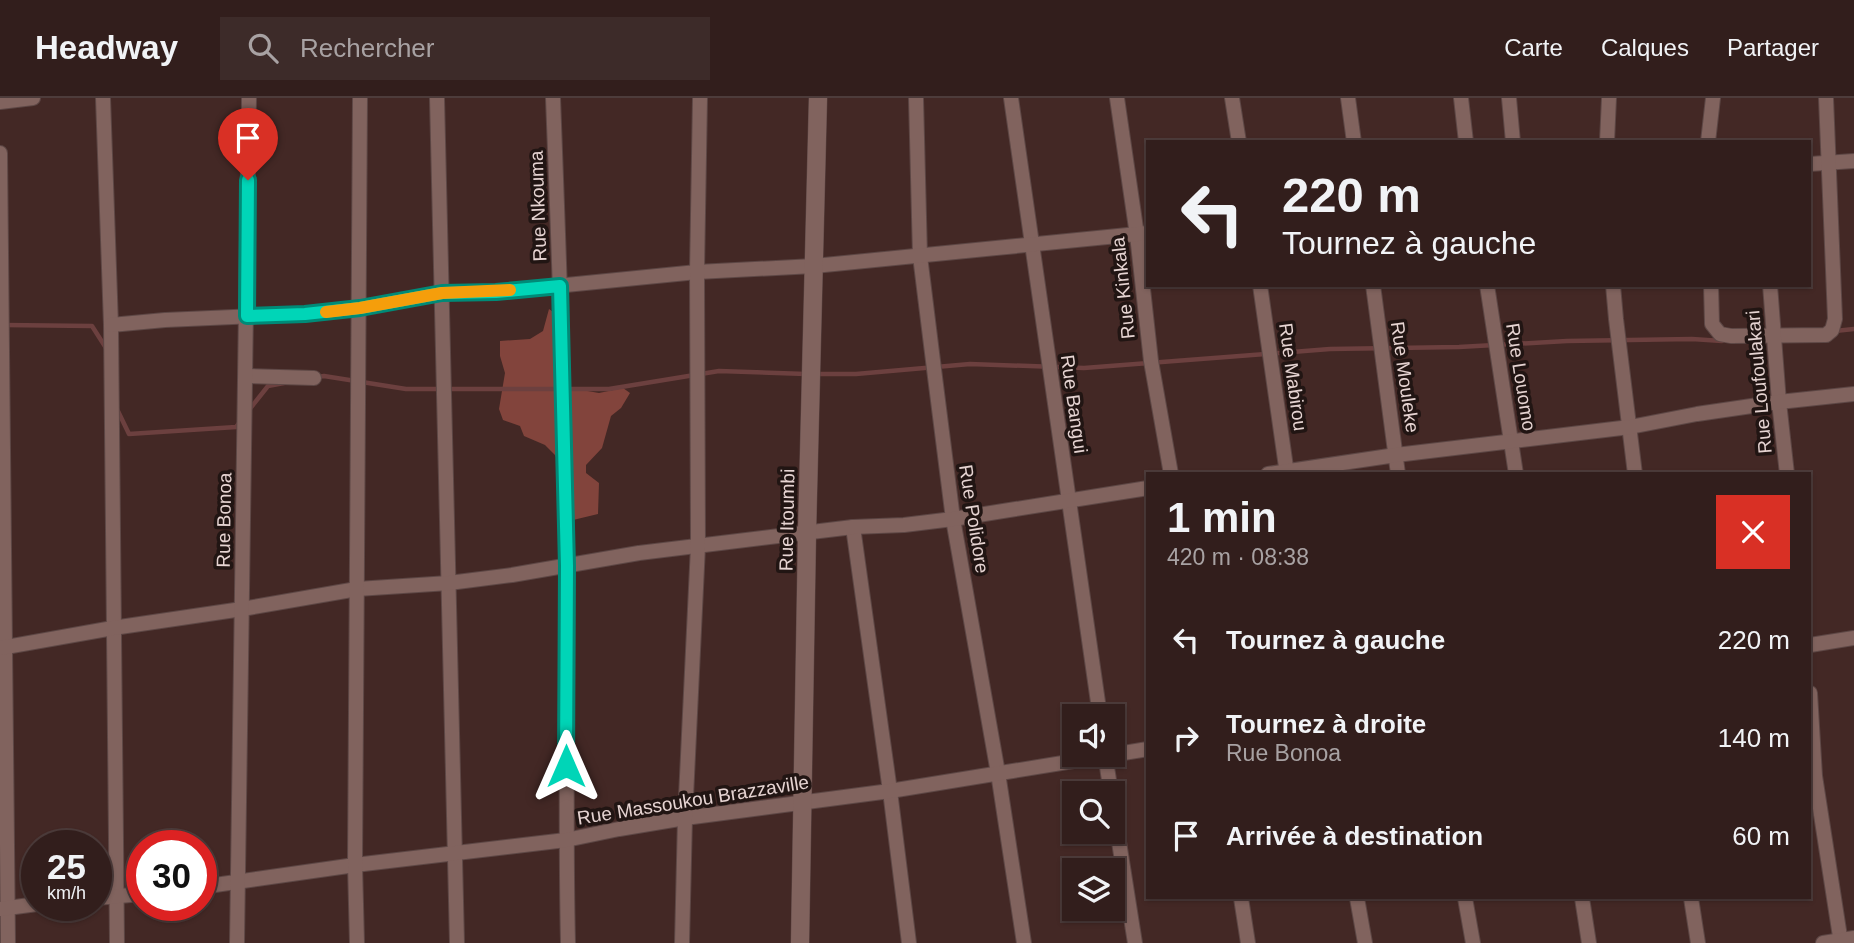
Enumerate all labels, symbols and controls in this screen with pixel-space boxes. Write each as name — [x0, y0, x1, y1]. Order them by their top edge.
search box — [220, 17, 710, 80]
text: Headway — [35, 29, 178, 66]
icon: search — [244, 29, 282, 67]
text: Rechercher — [300, 33, 434, 63]
text: Carte — [1504, 34, 1563, 61]
text: Calques — [1601, 34, 1689, 61]
text: Partager — [1727, 34, 1819, 61]
pin — [218, 108, 278, 180]
icon: arrive — [229, 119, 267, 157]
street label: Rue Nkouma — [526, 150, 550, 262]
icon: left — [1167, 168, 1258, 259]
text: 220 m — [1282, 168, 1421, 222]
text: Tournez à gauche — [1282, 225, 1536, 261]
street label: Rue Kinkala — [1107, 236, 1139, 340]
street label: Rue Loufoulakari — [1742, 310, 1776, 454]
street label: Rue Mouleke — [1387, 320, 1423, 434]
street label: Rue Mabirou — [1275, 322, 1311, 432]
street label: Rue Louomo — [1502, 322, 1540, 432]
street label: Rue Bangui — [1057, 353, 1091, 455]
street label: Rue Polidore — [955, 463, 993, 575]
street label: Rue Itoumbi — [776, 469, 798, 571]
street label: Rue Bonoa — [213, 472, 235, 568]
text: 1 min — [1167, 494, 1277, 541]
button: close — [1716, 495, 1790, 569]
text: 420 m · 08:38 — [1167, 544, 1309, 570]
icon: left — [1167, 621, 1205, 659]
text: Tournez à gauche — [1226, 625, 1445, 655]
text: 220 m — [1718, 625, 1790, 655]
map controls — [1062, 704, 1125, 921]
button: sound — [1062, 704, 1125, 767]
text: Tournez à droite — [1226, 709, 1426, 739]
icon: right — [1167, 719, 1205, 757]
text: 140 m — [1718, 723, 1790, 753]
position arrow — [529, 729, 603, 803]
text: Rue Bonoa — [1226, 740, 1341, 766]
street label: Rue Massoukou Brazzaville — [576, 771, 810, 829]
button: search — [1062, 781, 1125, 844]
icon: arrive — [1167, 817, 1205, 855]
text: Arrivée à destination — [1226, 821, 1483, 851]
text: 60 m — [1732, 821, 1790, 851]
speed limit sign: 30 — [126, 830, 217, 921]
text: 25 — [47, 847, 86, 886]
button: layers — [1062, 858, 1125, 921]
text: km/h — [47, 883, 86, 903]

